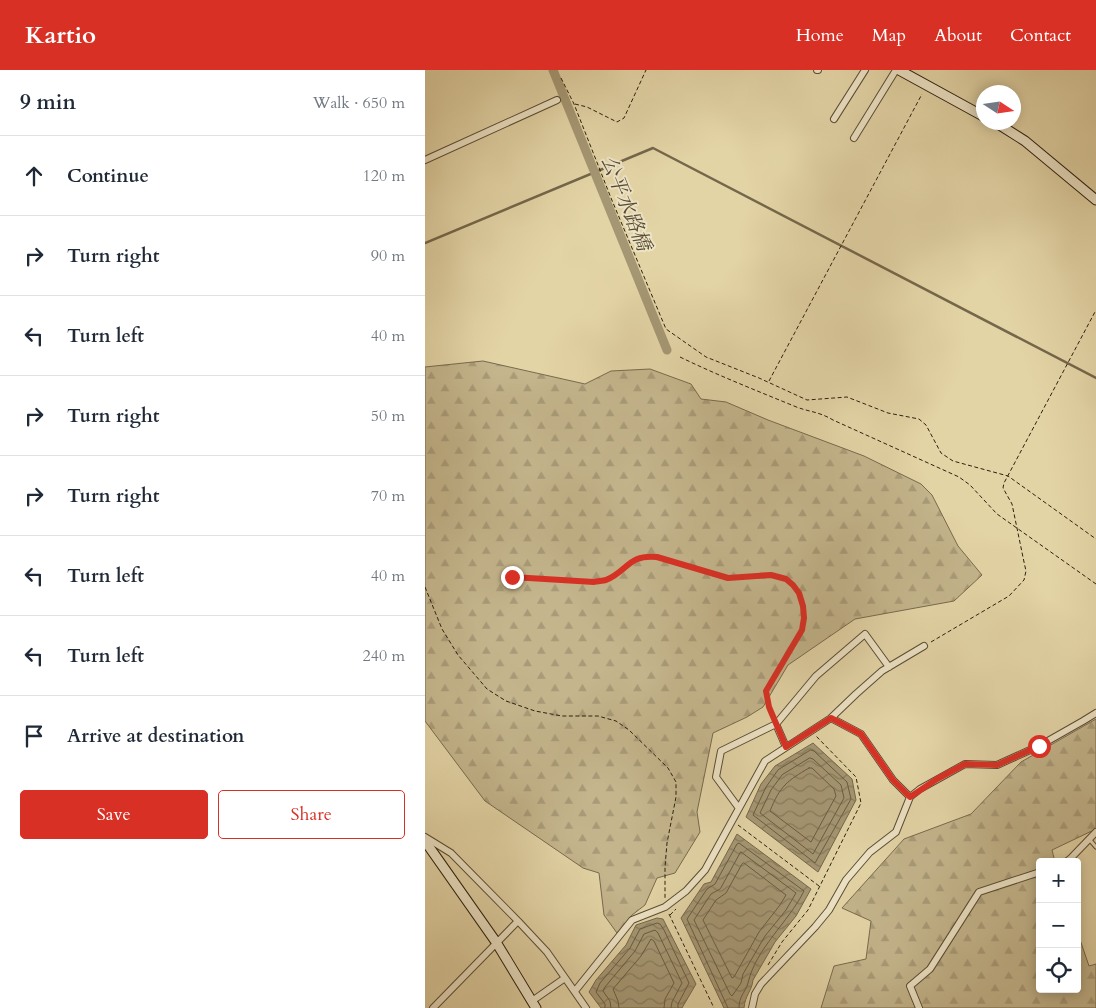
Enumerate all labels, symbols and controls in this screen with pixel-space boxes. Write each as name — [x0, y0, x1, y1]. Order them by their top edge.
text: Kartio — [25, 19, 96, 52]
text: Home — [796, 23, 844, 48]
text: Map — [872, 23, 906, 48]
text: About — [934, 23, 982, 48]
text: Contact — [1010, 23, 1071, 48]
north arrow — [976, 85, 1021, 130]
text: 9 min — [20, 88, 76, 117]
text: Walk · 650 m — [313, 92, 405, 114]
water label: 公平水路橋 — [595, 152, 658, 257]
icon: ahead — [20, 162, 48, 190]
text: Continue — [67, 163, 149, 189]
text: 120 m — [363, 165, 405, 187]
icon: right — [20, 242, 48, 270]
text: Turn right — [67, 243, 159, 269]
text: 90 m — [371, 245, 405, 267]
icon: left — [20, 322, 48, 350]
text: Turn left — [67, 323, 144, 349]
text: 40 m — [371, 325, 405, 347]
icon: right — [20, 402, 48, 430]
text: Turn right — [67, 403, 159, 429]
text: 50 m — [371, 405, 405, 427]
icon: right — [20, 482, 48, 510]
text: Turn right — [67, 483, 159, 509]
text: 70 m — [371, 485, 405, 507]
icon: left — [20, 562, 48, 590]
text: Turn left — [67, 563, 144, 589]
text: 40 m — [371, 565, 405, 587]
route end — [501, 566, 524, 589]
icon: left — [20, 642, 48, 670]
text: Turn left — [67, 643, 144, 669]
text: 240 m — [363, 645, 405, 667]
icon: arrive — [20, 722, 48, 750]
text: Arrive at destination — [67, 723, 244, 749]
route start — [1028, 735, 1051, 758]
button: Save — [20, 790, 208, 839]
button: Share — [218, 790, 405, 839]
map controls — [1036, 858, 1081, 993]
button: + — [1036, 858, 1081, 903]
button: − — [1036, 903, 1081, 948]
button: locate — [1036, 948, 1081, 993]

